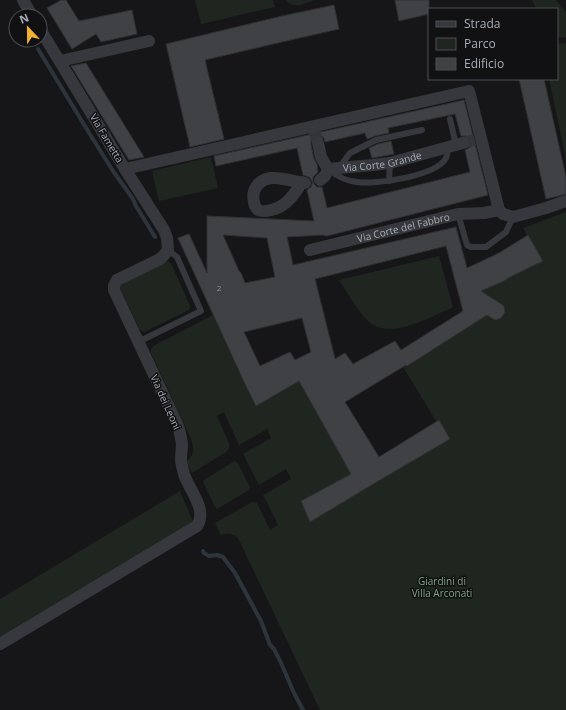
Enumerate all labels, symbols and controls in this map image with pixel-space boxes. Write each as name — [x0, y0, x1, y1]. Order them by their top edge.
north arrow — [8, 8, 48, 48]
legend — [428, 8, 558, 80]
text: N — [17, 10, 31, 27]
text: Strada — [464, 15, 500, 32]
text: Parco — [464, 35, 496, 52]
text: Edificio — [464, 55, 504, 72]
street label: Via Fametta — [87, 111, 127, 165]
street label: Via Corte Grande — [342, 148, 423, 175]
street label: Via Corte del Fabbro — [356, 209, 451, 245]
house number: 2 — [217, 282, 222, 293]
street label: Via dei Leoni — [148, 372, 184, 432]
park label: Giardini di Villa Arconati — [412, 574, 472, 600]

